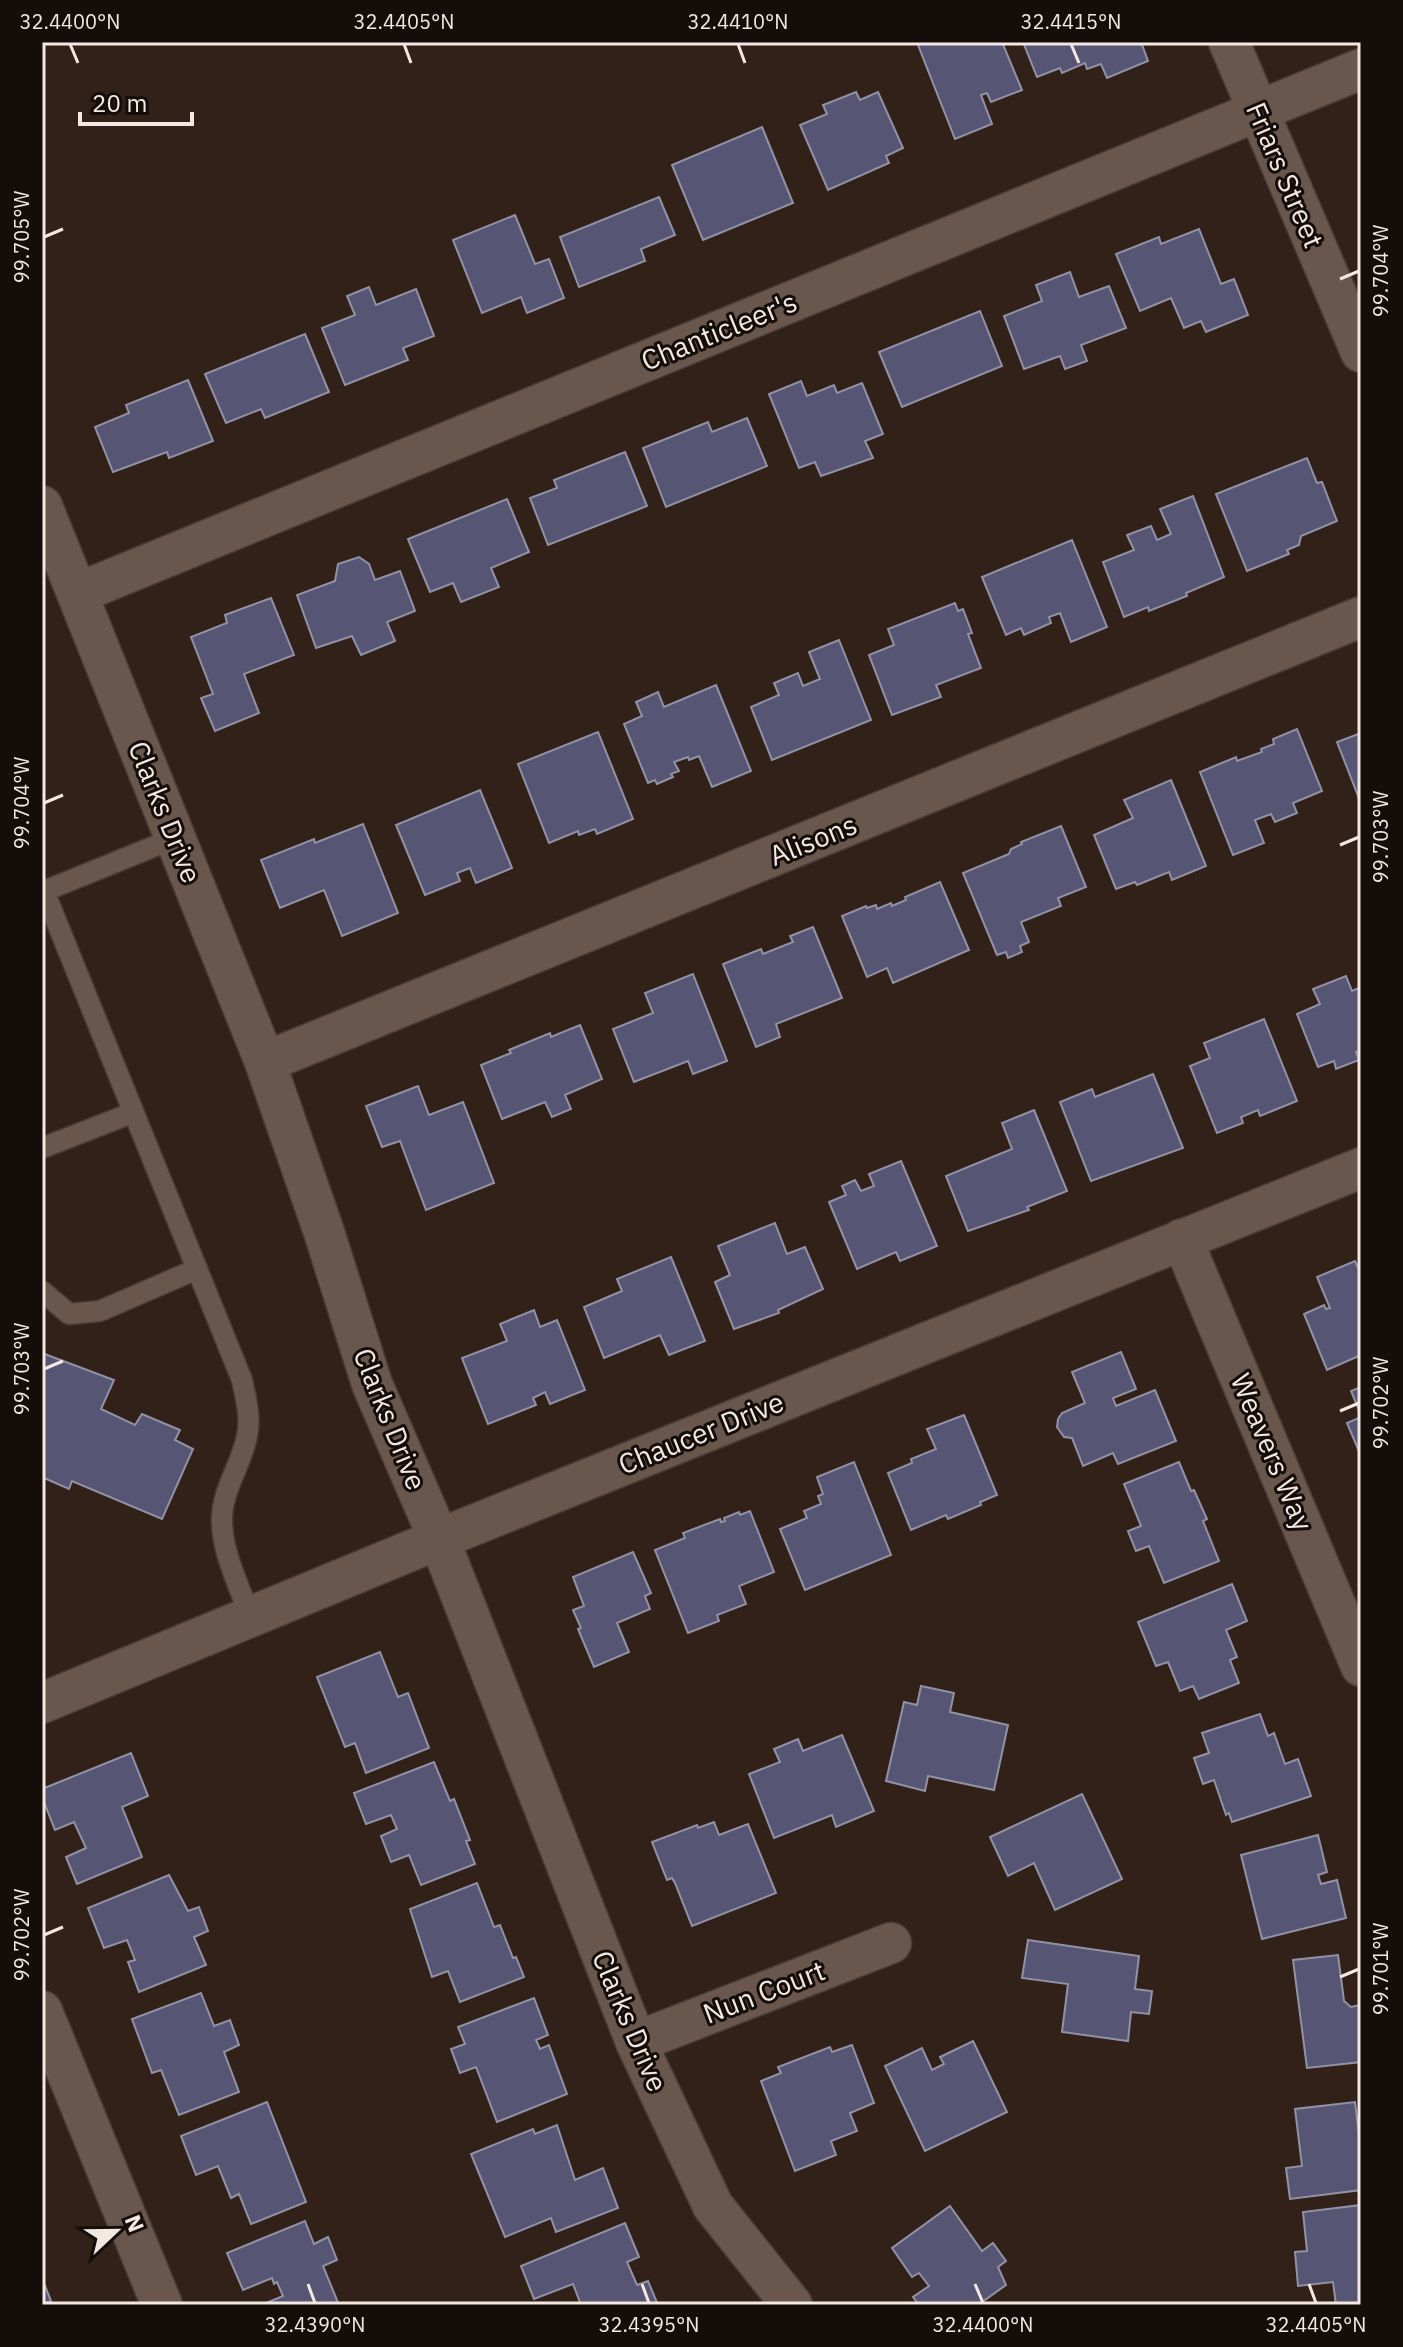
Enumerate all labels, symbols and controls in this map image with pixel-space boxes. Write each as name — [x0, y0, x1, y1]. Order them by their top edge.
text: 32.4400°N — [20, 8, 120, 35]
text: 32.4405°N — [354, 8, 454, 35]
text: 32.4410°N — [688, 8, 788, 35]
text: 32.4415°N — [1021, 8, 1121, 35]
scale bar — [80, 76, 192, 126]
text: 20 m — [92, 87, 147, 119]
street label: Friars Street — [1238, 96, 1333, 253]
text: 99.705°W — [8, 191, 35, 283]
text: 99.704°W — [1367, 225, 1394, 317]
street label: Chanticleer's — [635, 282, 802, 379]
street label: Clarks Drive — [120, 735, 211, 888]
text: 99.704°W — [8, 757, 35, 849]
text: 99.703°W — [1367, 791, 1394, 883]
street label: Alisons — [764, 805, 862, 874]
text: 99.703°W — [8, 1323, 35, 1415]
street label: Clarks Drive — [345, 1342, 436, 1495]
text: 99.702°W — [1367, 1357, 1394, 1449]
street label: Weavers Way — [1223, 1367, 1322, 1536]
street label: Chaucer Drive — [613, 1383, 789, 1483]
text: 99.702°W — [8, 1889, 35, 1981]
text: 99.701°W — [1367, 1923, 1394, 2015]
street label: Clarks Drive — [584, 1945, 677, 2097]
street label: Nun Court — [698, 1951, 830, 2032]
north arrow — [76, 2191, 156, 2271]
text: N — [119, 2211, 151, 2236]
text: 32.4390°N — [265, 2311, 365, 2338]
text: 32.4395°N — [599, 2311, 699, 2338]
text: 32.4400°N — [933, 2311, 1033, 2338]
text: 32.4405°N — [1266, 2311, 1366, 2338]

